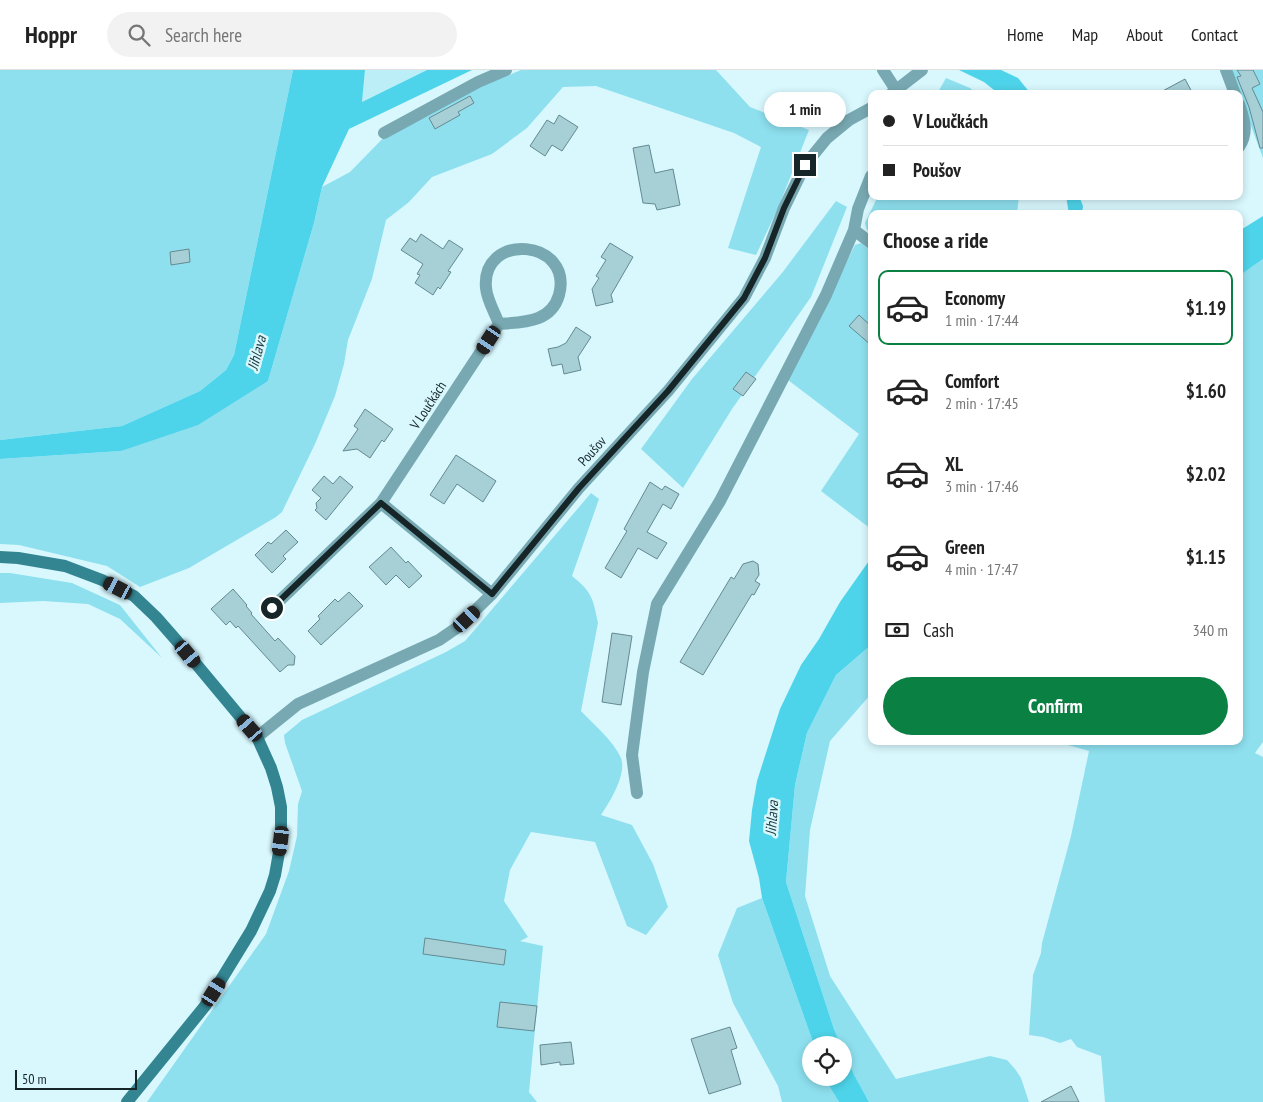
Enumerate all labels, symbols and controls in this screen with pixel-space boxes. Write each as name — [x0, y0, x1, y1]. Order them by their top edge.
search box — [107, 12, 457, 57]
text: Hoppr — [25, 19, 77, 50]
icon: search — [125, 21, 153, 49]
text: Search here — [165, 23, 242, 47]
text: Home — [1007, 23, 1044, 46]
text: Map — [1072, 23, 1098, 46]
text: About — [1126, 23, 1163, 46]
text: Contact — [1191, 23, 1238, 46]
callout: 1 min — [764, 92, 846, 128]
text: 1 min — [789, 99, 821, 119]
text: V Loučkách — [913, 109, 988, 133]
route end — [794, 154, 816, 176]
text: Poušov — [913, 158, 961, 182]
text: Choose a ride — [883, 226, 988, 254]
icon: car — [885, 285, 930, 330]
text: Economy — [945, 286, 1005, 310]
text: $1.19 — [1186, 296, 1226, 320]
text: 1 min · 17:44 — [945, 310, 1019, 330]
car — [474, 323, 503, 357]
water label: Jihlava — [243, 333, 270, 373]
icon: car — [885, 368, 930, 413]
text: Comfort — [945, 369, 999, 393]
street label: V Loučkách — [405, 378, 450, 433]
text: $1.60 — [1186, 379, 1226, 403]
text: 2 min · 17:45 — [945, 393, 1019, 413]
street label: Poušov — [574, 432, 610, 470]
icon: car — [885, 451, 930, 496]
text: XL — [945, 452, 963, 476]
text: $2.02 — [1186, 462, 1226, 486]
text: 3 min · 17:46 — [945, 476, 1019, 496]
icon: car — [885, 534, 930, 579]
text: Green — [945, 535, 985, 559]
text: $1.15 — [1186, 545, 1226, 569]
text: 4 min · 17:47 — [945, 559, 1019, 579]
car — [101, 575, 134, 601]
route start — [261, 597, 283, 619]
car — [450, 603, 483, 635]
icon: cash — [883, 616, 911, 644]
text: Cash — [923, 618, 954, 642]
text: 340 m — [1193, 620, 1228, 640]
car — [172, 638, 203, 670]
button: Confirm — [883, 677, 1228, 735]
car — [234, 712, 265, 744]
water label: Jihlava — [761, 799, 782, 837]
car — [271, 825, 290, 857]
car — [199, 975, 228, 1009]
map controls — [802, 1036, 852, 1086]
button: locate — [802, 1036, 852, 1086]
scale bar — [15, 1067, 138, 1090]
text: 50 m — [22, 1070, 47, 1088]

